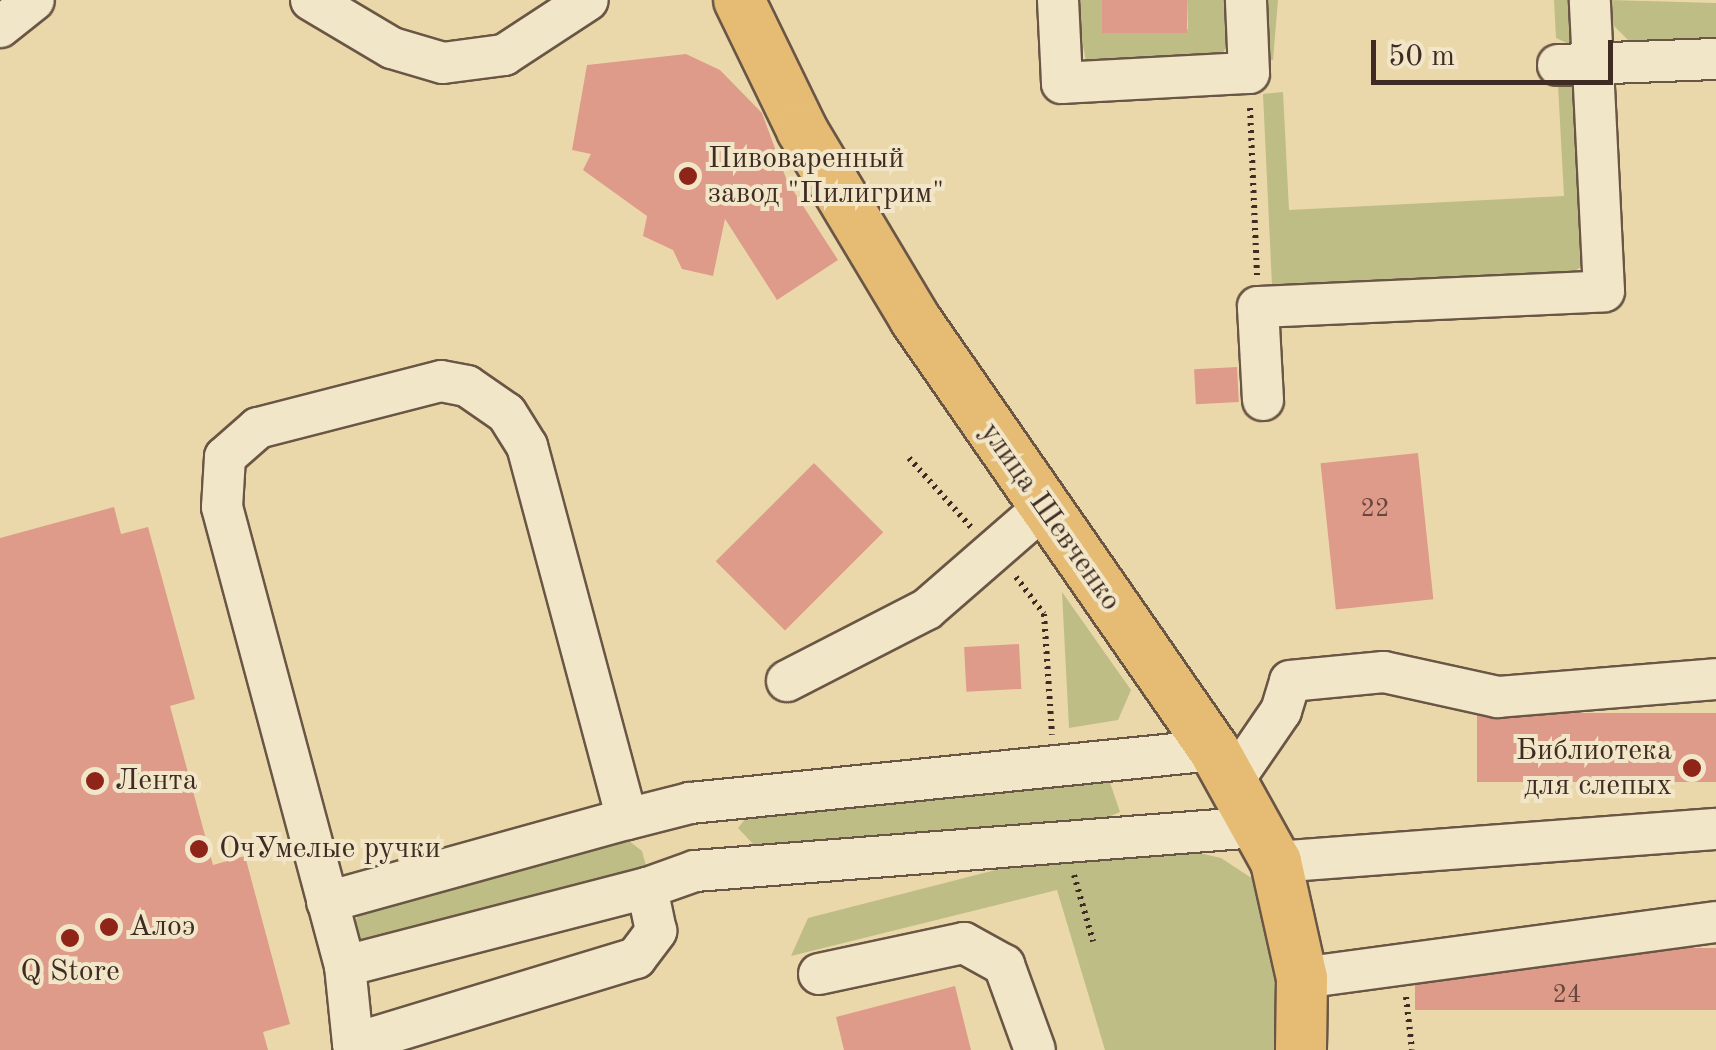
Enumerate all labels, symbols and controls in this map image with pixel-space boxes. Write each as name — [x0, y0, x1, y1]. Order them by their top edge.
scale bar — [1376, 20, 1618, 82]
text: 50 m — [1388, 42, 1455, 72]
place label: Пивоваренный завод "Пилигрим" — [708, 141, 944, 212]
marker: Пивоваренный завод "Пилигрим" — [677, 165, 699, 187]
street label: улица Шевченко — [972, 416, 1128, 618]
house number: 22 — [1361, 495, 1389, 525]
place label: Библиотека для слепых — [1516, 733, 1672, 804]
marker: Библиотека для слепых — [1681, 757, 1703, 779]
place label: Лента — [115, 763, 198, 799]
marker: Лента — [84, 770, 106, 792]
place label: ОчУмелые ручки — [219, 831, 441, 867]
marker: ОчУмелые ручки — [188, 838, 210, 860]
place label: Алоэ — [129, 909, 195, 945]
marker: Алоэ — [98, 916, 120, 938]
marker: Q Store — [59, 927, 81, 949]
place label: Q Store — [20, 954, 120, 990]
house number: 24 — [1553, 981, 1581, 1011]

